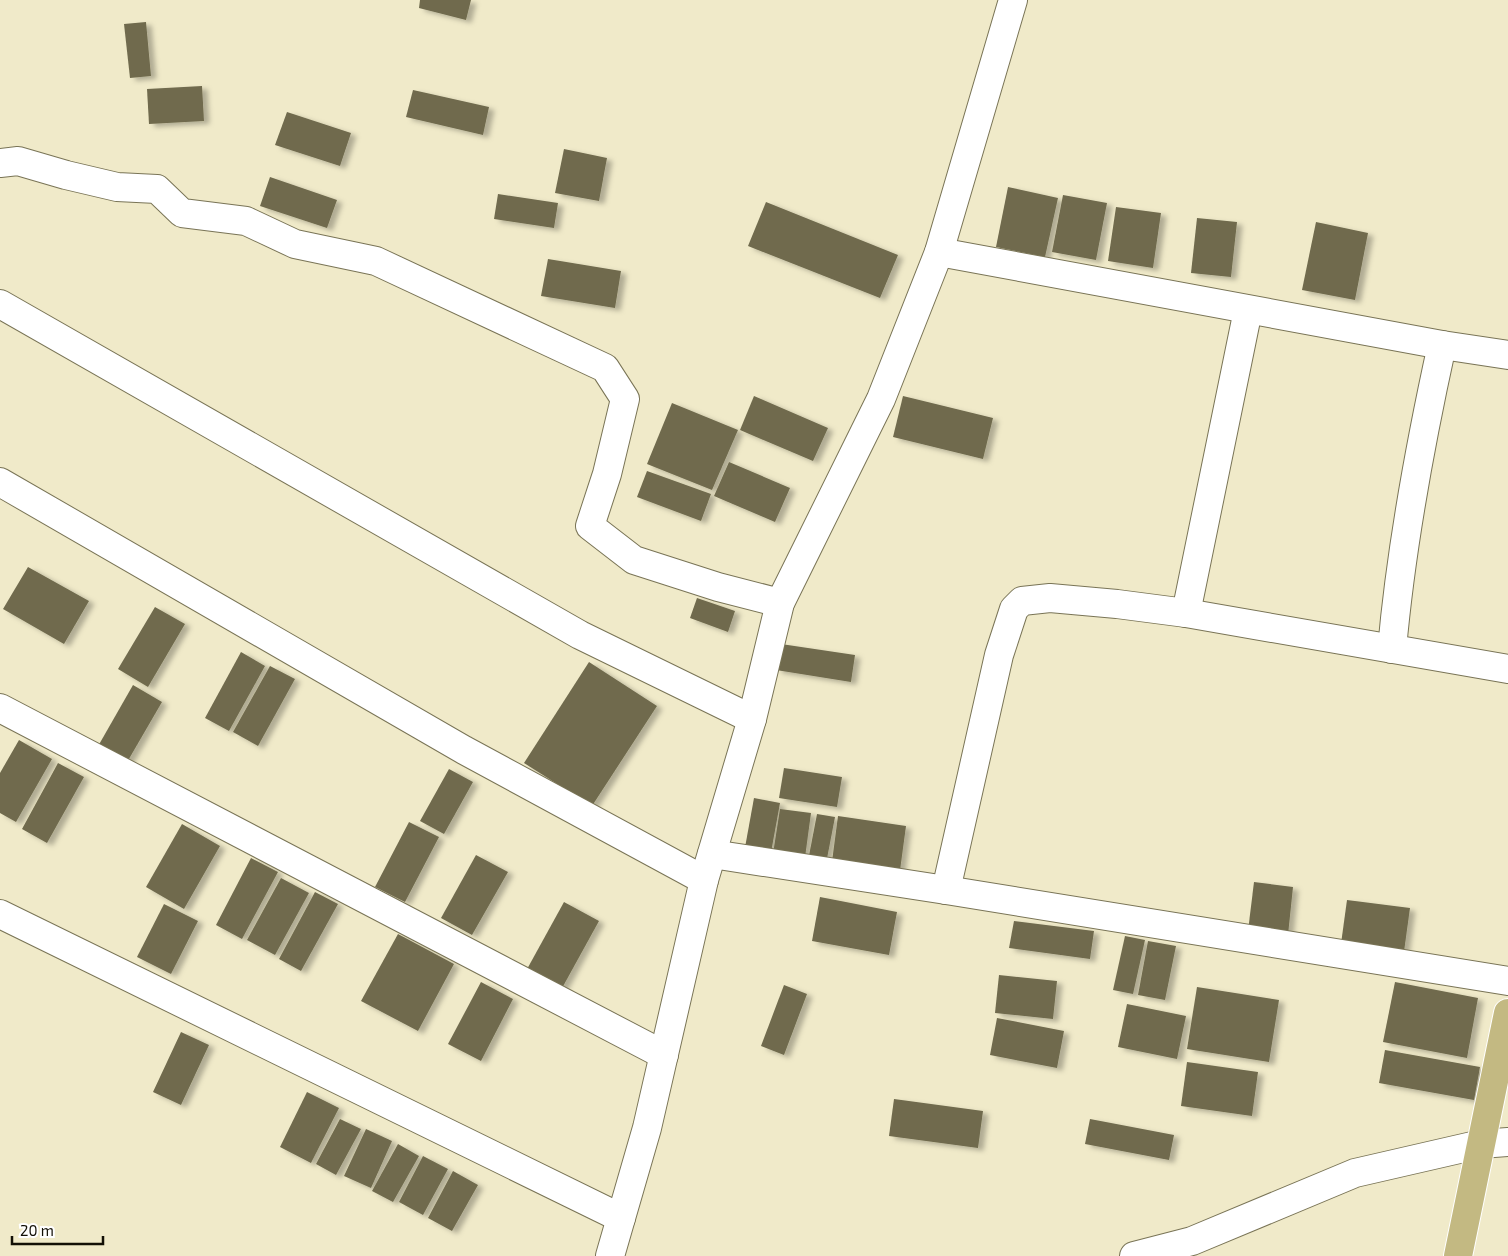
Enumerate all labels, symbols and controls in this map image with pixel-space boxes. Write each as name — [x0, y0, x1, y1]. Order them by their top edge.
scale bar — [12, 1214, 104, 1246]
text: 20 m — [20, 1221, 54, 1239]

